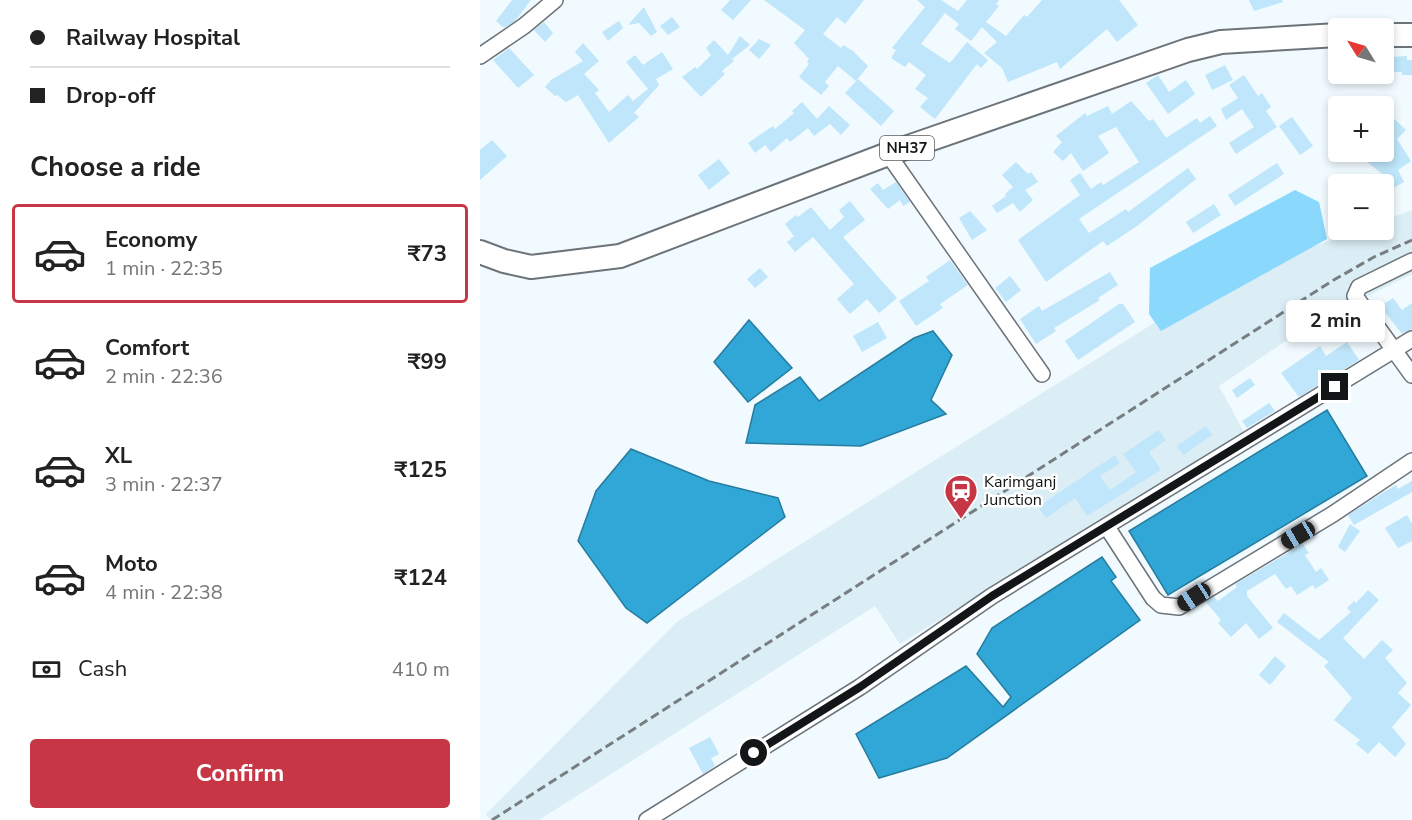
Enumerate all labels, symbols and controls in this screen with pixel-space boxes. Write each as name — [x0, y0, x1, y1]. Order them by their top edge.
north arrow — [1328, 18, 1394, 84]
map controls — [1328, 18, 1394, 240]
text: Railway Hospital — [66, 23, 240, 53]
text: Drop-off — [66, 81, 155, 111]
button: + — [1328, 96, 1394, 162]
road number: NH37 — [880, 136, 934, 160]
text: Choose a ride — [30, 149, 201, 186]
button: − — [1328, 174, 1394, 240]
text: Economy — [105, 225, 197, 255]
icon: car — [33, 227, 87, 281]
text: ₹73 — [407, 239, 447, 269]
text: 1 min · 22:35 — [105, 255, 223, 282]
callout: 2 min — [1286, 300, 1384, 342]
text: 2 min — [1310, 307, 1361, 334]
text: Comfort — [105, 333, 189, 363]
icon: car — [33, 335, 87, 389]
text: ₹99 — [407, 347, 447, 377]
text: 2 min · 22:36 — [105, 363, 223, 390]
route end — [1321, 373, 1348, 400]
text: XL — [105, 441, 132, 471]
icon: car — [33, 443, 87, 497]
text: ₹125 — [394, 455, 447, 485]
text: 3 min · 22:37 — [105, 471, 223, 498]
place label: Karimganj Junction — [983, 471, 1056, 511]
station icon: Karimganj Junction — [943, 473, 979, 520]
car — [1278, 518, 1318, 552]
text: Moto — [105, 549, 158, 579]
icon: car — [33, 551, 87, 605]
text: ₹124 — [394, 563, 447, 593]
text: 4 min · 22:38 — [105, 579, 223, 606]
car — [1174, 580, 1214, 614]
icon: cash — [30, 653, 63, 686]
text: Cash — [78, 654, 127, 684]
text: 410 m — [392, 656, 450, 683]
button: Confirm — [30, 739, 450, 808]
route start — [740, 739, 767, 766]

